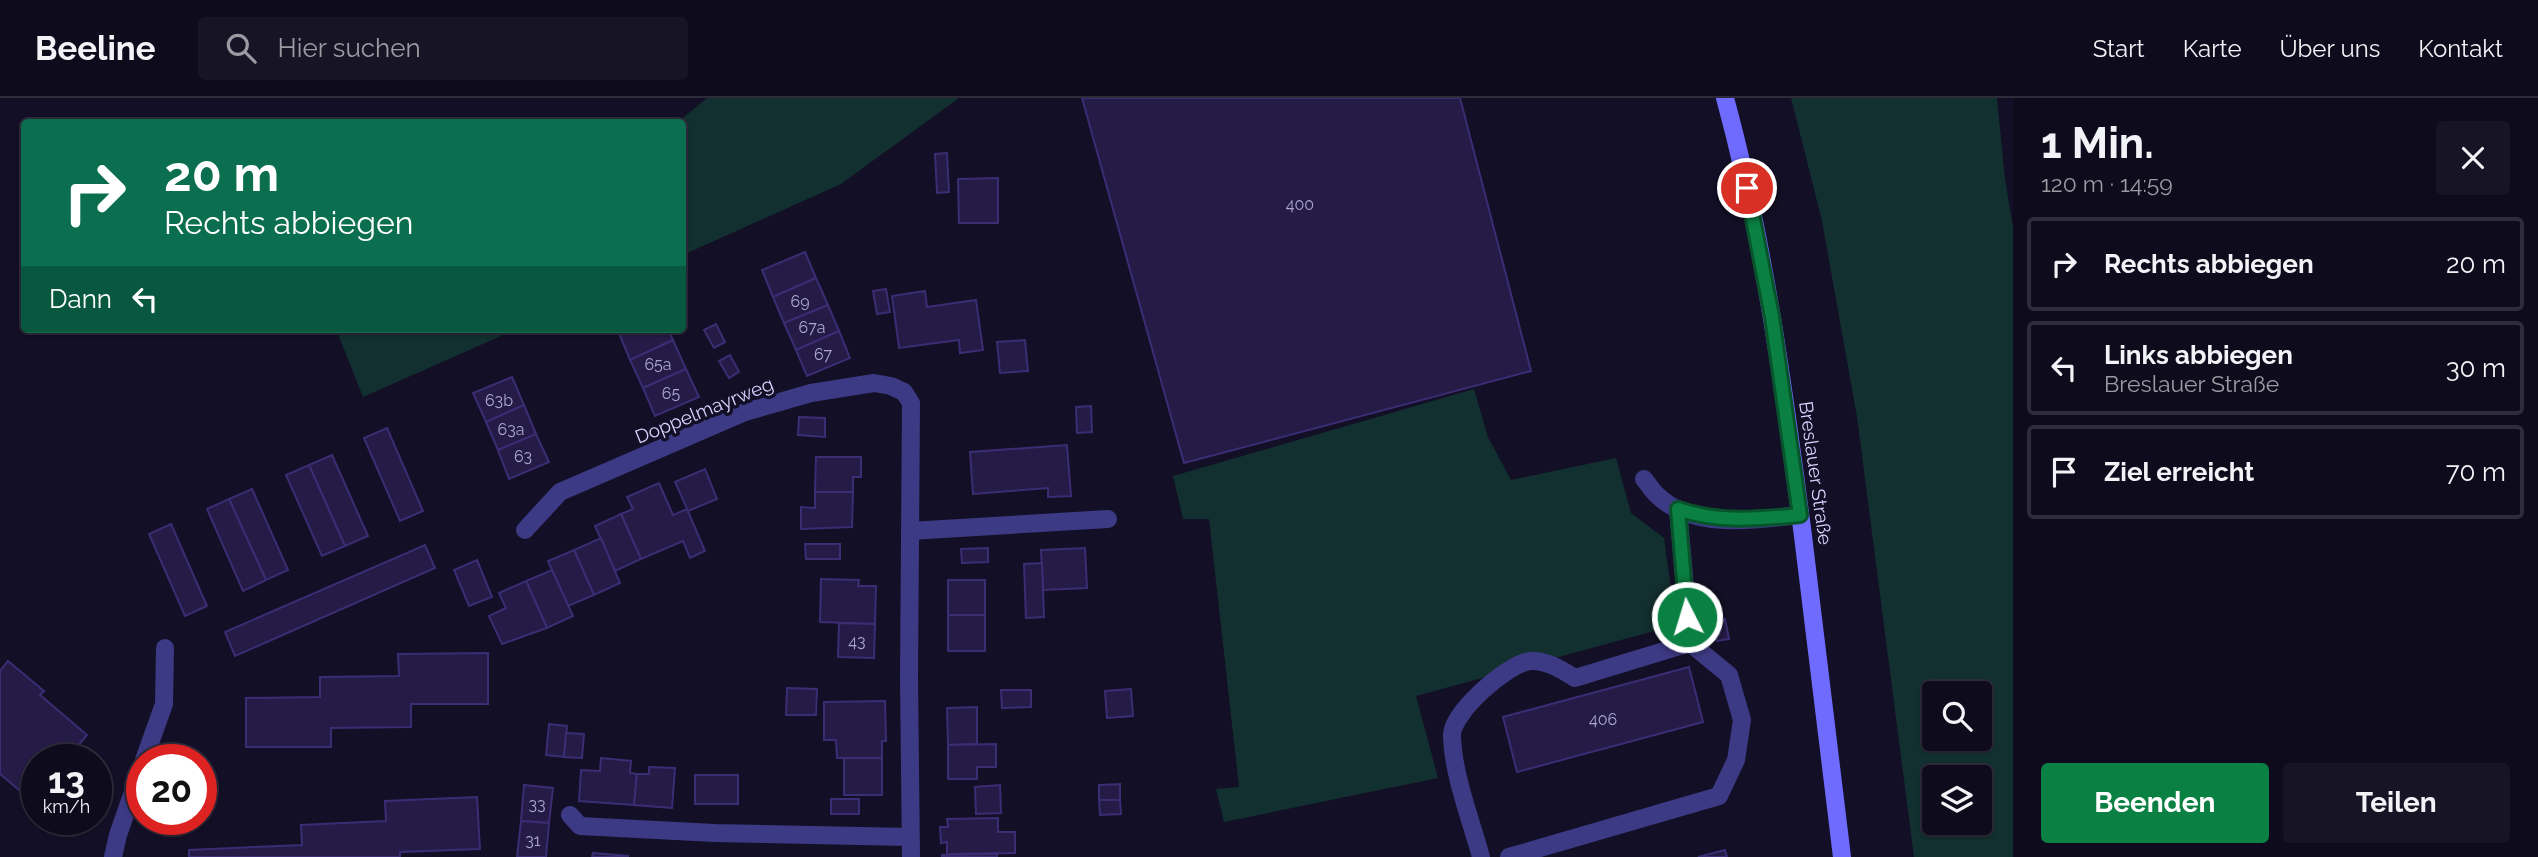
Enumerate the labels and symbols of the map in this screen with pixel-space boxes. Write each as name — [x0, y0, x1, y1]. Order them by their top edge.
pin — [1717, 158, 1777, 218]
house number: 400 — [1286, 195, 1314, 214]
house number: 69 — [790, 292, 810, 311]
house number: 67a — [799, 318, 825, 337]
house number: 67 — [814, 345, 833, 364]
house number: 65a — [644, 355, 672, 374]
street label: Doppelmayrweg — [632, 372, 776, 448]
house number: 65 — [662, 384, 680, 403]
house number: 63b — [485, 391, 513, 410]
street label: Breslauer Straße — [1795, 400, 1837, 546]
house number: 63a — [498, 420, 524, 439]
house number: 63 — [514, 447, 532, 466]
position arrow — [1650, 580, 1724, 654]
house number: 43 — [848, 632, 866, 651]
house number: 406 — [1589, 710, 1617, 729]
speed limit sign: 20 — [126, 744, 217, 835]
house number: 33 — [528, 795, 546, 814]
house number: 31 — [525, 831, 541, 850]

